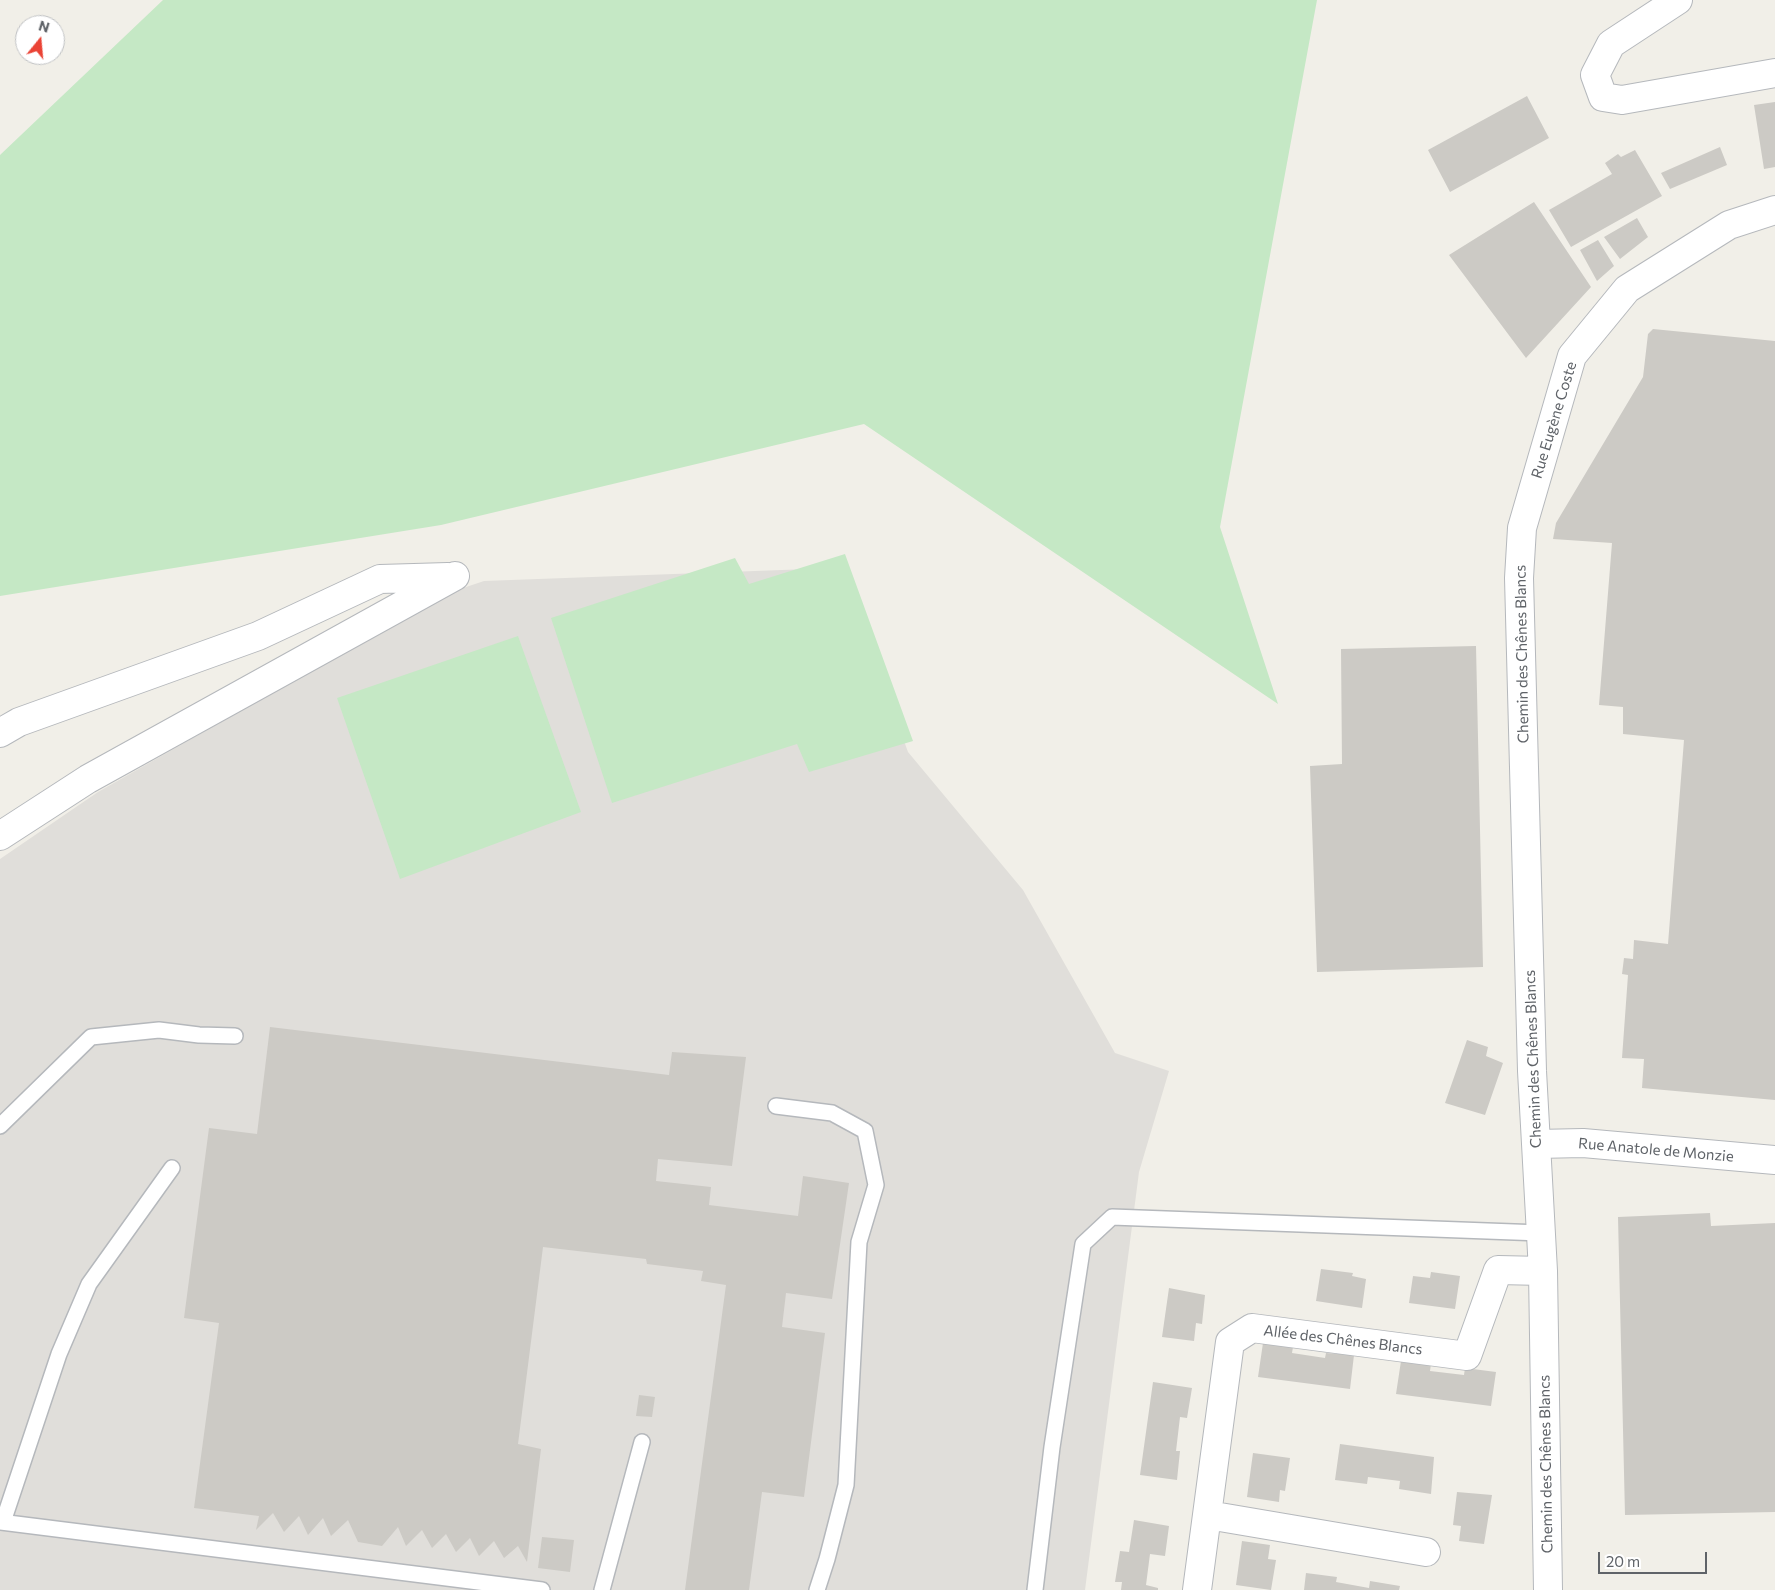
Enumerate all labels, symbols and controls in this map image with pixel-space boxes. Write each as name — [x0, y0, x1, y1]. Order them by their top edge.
north arrow — [15, 15, 65, 65]
text: N — [37, 16, 52, 36]
street label: Rue Eugène Coste — [1528, 359, 1580, 481]
street label: Chemin des Chênes Blancs — [1511, 565, 1533, 743]
street label: Chemin des Chênes Blancs — [1521, 969, 1545, 1149]
street label: Rue Anatole de Monzie — [1577, 1134, 1735, 1166]
street label: Allée des Chênes Blancs — [1262, 1321, 1424, 1359]
street label: Chemin des Chênes Blancs — [1535, 1375, 1557, 1553]
scale bar — [1600, 1542, 1709, 1574]
text: 20 m — [1606, 1552, 1640, 1570]

